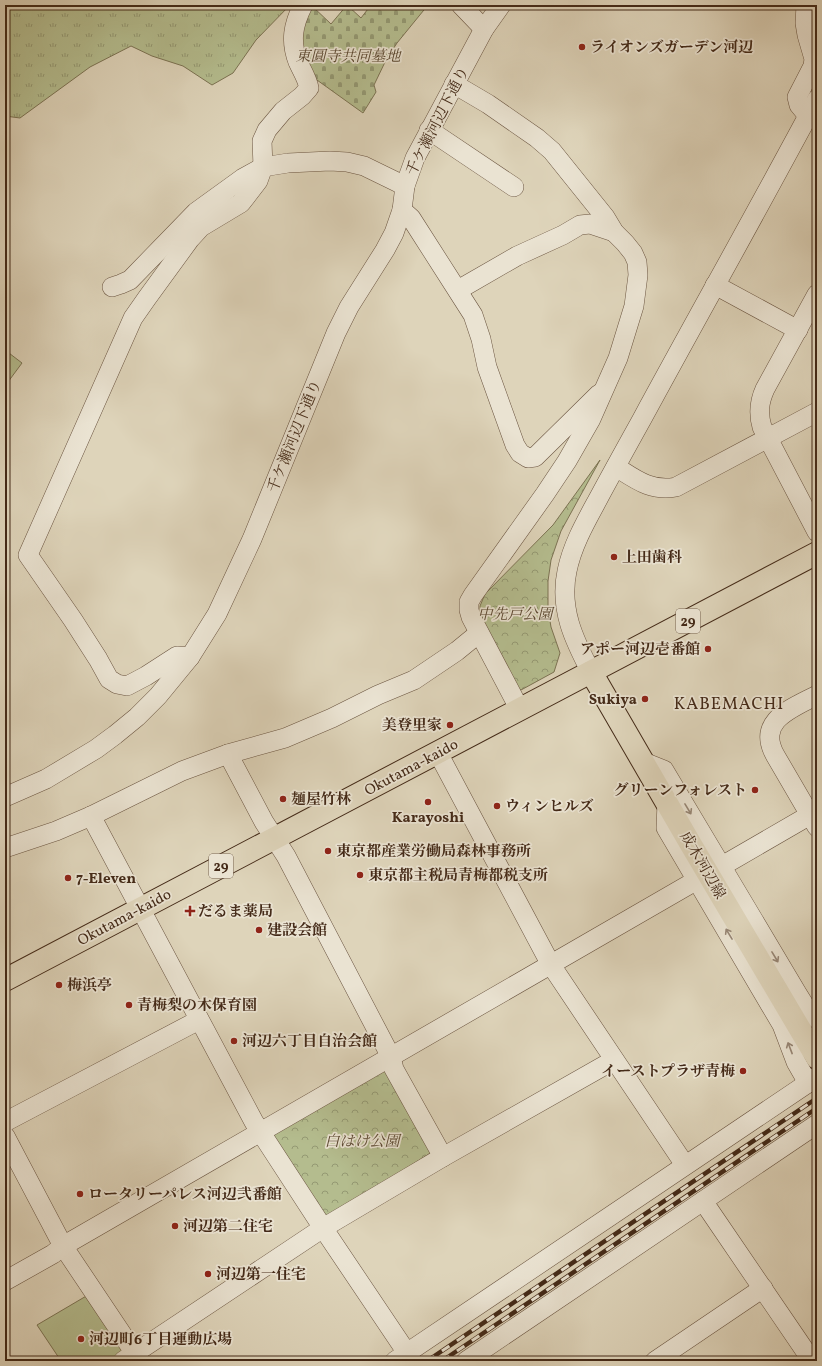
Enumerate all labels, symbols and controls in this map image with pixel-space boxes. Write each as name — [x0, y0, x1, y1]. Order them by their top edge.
place label: ライオンズガーデン河辺 — [590, 38, 753, 59]
marker: ライオンズガーデン河辺 — [577, 42, 587, 52]
park label: 東圓寺共同墓地 — [295, 47, 402, 68]
street label: 千ケ瀬河辺下通り — [402, 63, 475, 180]
street label: 千ケ瀬河辺下通り — [263, 377, 328, 496]
place label: 上田歯科 — [622, 548, 682, 569]
marker: 上田歯科 — [609, 552, 619, 562]
park label: 中先戸公園 — [477, 605, 555, 626]
road number: 29 — [676, 609, 700, 633]
place label: アポー河辺壱番館 — [580, 640, 700, 661]
marker: アポー河辺壱番館 — [703, 644, 713, 654]
place label: Sukiya — [589, 690, 637, 711]
district label: KABEMACHI — [674, 693, 784, 716]
marker: Sukiya — [640, 694, 650, 704]
place label: 美登里家 — [382, 716, 442, 737]
marker: 美登里家 — [445, 720, 455, 730]
street label: Okutama-kaido — [361, 735, 462, 802]
place label: グリーンフォレスト — [613, 781, 747, 802]
marker: グリーンフォレスト — [750, 785, 760, 795]
place label: 麺屋竹林 — [291, 790, 351, 811]
marker: 麺屋竹林 — [278, 794, 288, 804]
marker: Karayoshi — [423, 797, 433, 807]
place label: ウィンヒルズ — [505, 797, 594, 818]
marker: ウィンヒルズ — [492, 801, 502, 811]
one-way arrow — [684, 803, 692, 815]
place label: Karayoshi — [392, 808, 464, 829]
street label: 成木河辺線 — [674, 828, 730, 903]
place label: 東京都産業労働局森林事務所 — [336, 842, 531, 863]
marker: 東京都産業労働局森林事務所 — [323, 846, 333, 856]
road number: 29 — [209, 854, 233, 878]
place label: 東京都主税局青梅都税支所 — [368, 866, 548, 887]
place label: 7-Eleven — [76, 869, 136, 890]
marker: 東京都主税局青梅都税支所 — [355, 870, 365, 880]
marker: 7-Eleven — [63, 873, 73, 883]
street label: Okutama-kaido — [74, 885, 175, 952]
place label: だるま薬局 — [198, 902, 273, 923]
marker: だるま薬局 — [185, 906, 195, 916]
place label: 建設会館 — [267, 921, 327, 942]
marker: 建設会館 — [254, 925, 264, 935]
one-way arrow — [724, 928, 732, 940]
one-way arrow — [772, 950, 780, 962]
place label: 梅浜亭 — [67, 976, 112, 997]
marker: 梅浜亭 — [54, 980, 64, 990]
place label: 青梅梨の木保育園 — [137, 996, 257, 1017]
marker: 青梅梨の木保育園 — [124, 1000, 134, 1010]
place label: 河辺六丁目自治会館 — [242, 1032, 377, 1053]
marker: 河辺六丁目自治会館 — [229, 1036, 239, 1046]
one-way arrow — [786, 1043, 794, 1055]
place label: イーストプラザ青梅 — [601, 1062, 735, 1083]
marker: イーストプラザ青梅 — [738, 1066, 748, 1076]
park label: 白はけ公園 — [324, 1132, 402, 1153]
place label: ロータリーパレス河辺弐番館 — [88, 1185, 282, 1206]
marker: ロータリーパレス河辺弐番館 — [75, 1189, 85, 1199]
place label: 河辺第二住宅 — [183, 1217, 273, 1238]
marker: 河辺第二住宅 — [170, 1221, 180, 1231]
place label: 河辺第一住宅 — [216, 1265, 306, 1286]
marker: 河辺第一住宅 — [203, 1269, 213, 1279]
place label: 河辺町6丁目運動広場 — [89, 1330, 232, 1351]
marker: 河辺町6丁目運動広場 — [76, 1334, 86, 1344]

